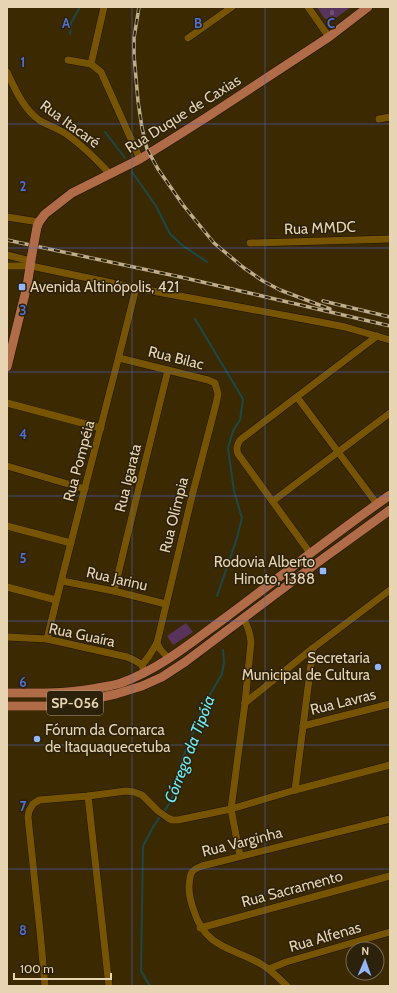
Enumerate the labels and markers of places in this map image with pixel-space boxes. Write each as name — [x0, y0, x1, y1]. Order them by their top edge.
place label: Avenida Altinópolis, 421 — [30, 278, 179, 296]
marker: Avenida Altinópolis, 421 — [17, 282, 27, 292]
place label: Rodovia Alberto Hinoto, 1388 — [214, 553, 315, 588]
marker: Rodovia Alberto Hinoto, 1388 — [318, 566, 328, 576]
place label: Secretaria Municipal de Cultura — [242, 649, 371, 684]
marker: Secretaria Municipal de Cultura — [373, 662, 383, 672]
place label: Fórum da Comarca de Itaquaquecetuba — [45, 721, 171, 756]
marker: Fórum da Comarca de Itaquaquecetuba — [32, 734, 42, 744]

